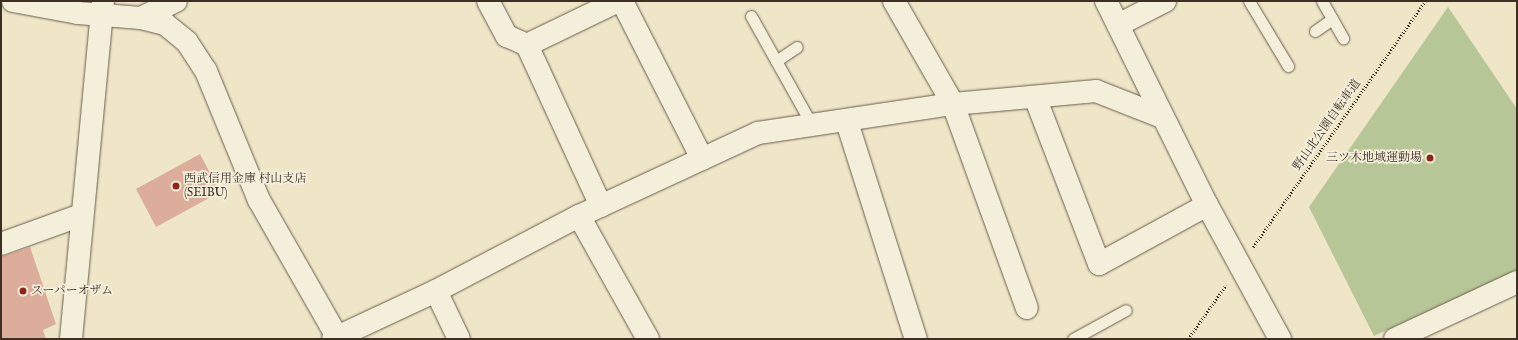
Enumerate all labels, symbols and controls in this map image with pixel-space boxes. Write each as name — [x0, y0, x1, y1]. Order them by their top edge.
street label: 野山北公園自転車道 — [1290, 77, 1364, 173]
place label: 三ツ木地域運動場 — [1326, 151, 1422, 165]
marker: 三ツ木地域運動場 — [1425, 153, 1435, 163]
place label: 西武信用金庫 村山支店 (SEIBU) — [184, 172, 307, 200]
marker: 西武信用金庫 村山支店 (SEIBU) — [171, 181, 181, 191]
place label: スーパーオザム — [31, 284, 114, 298]
marker: スーパーオザム — [18, 286, 28, 296]

